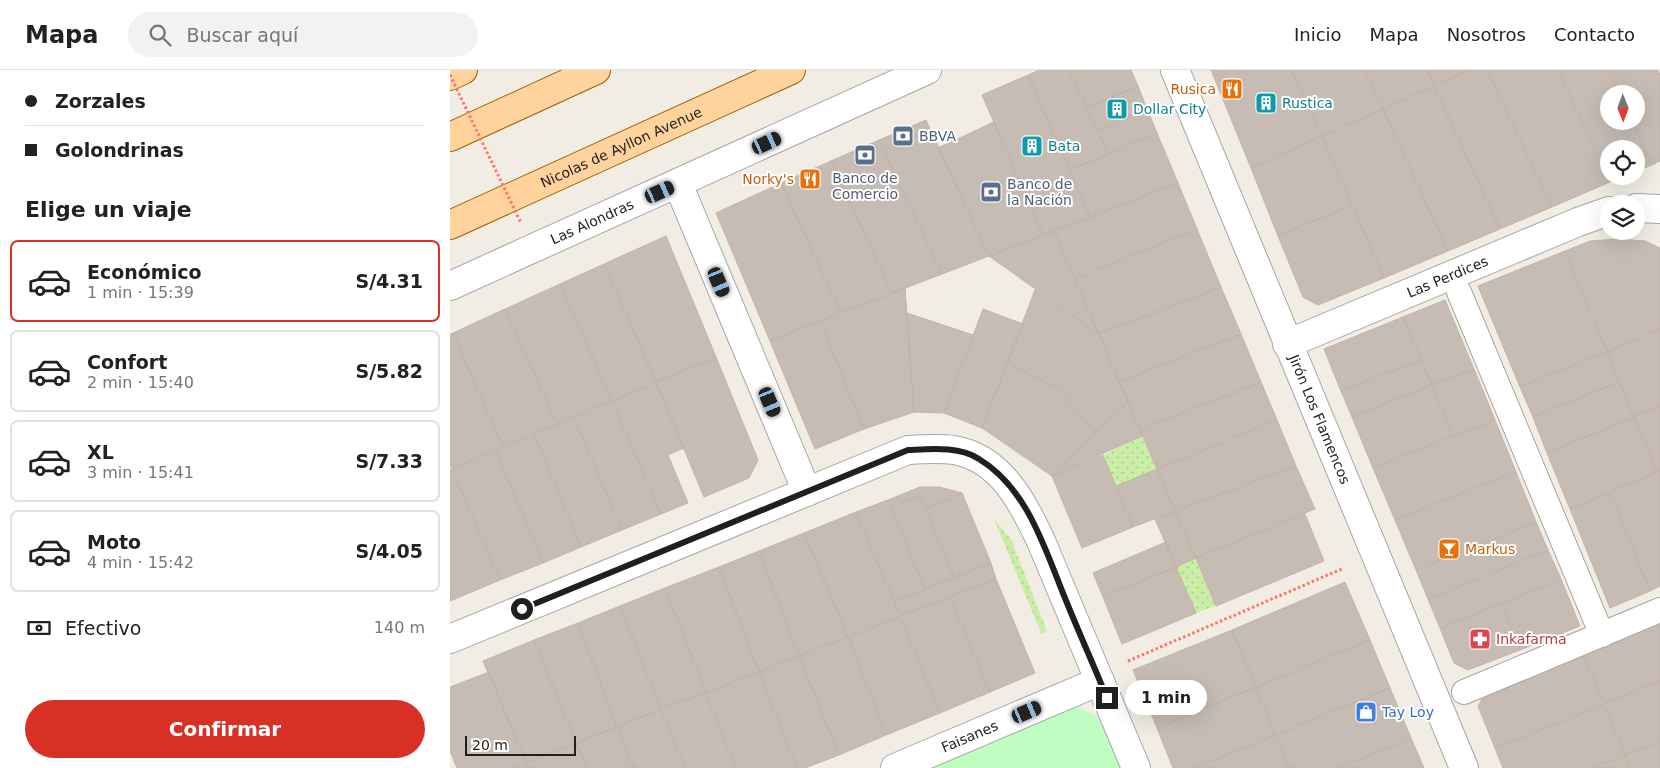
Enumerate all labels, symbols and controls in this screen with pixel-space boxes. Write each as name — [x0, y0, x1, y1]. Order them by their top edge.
search box — [128, 12, 478, 57]
text: Mapa — [25, 21, 98, 49]
icon: search — [146, 21, 174, 49]
text: Buscar aquí — [186, 24, 298, 46]
text: Inicio — [1294, 24, 1342, 45]
text: Mapa — [1370, 24, 1419, 45]
text: Nosotros — [1447, 24, 1526, 45]
text: Contacto — [1554, 24, 1635, 45]
restaurant icon: Rusica — [1220, 77, 1244, 101]
place label: Rusica — [1171, 81, 1216, 97]
north arrow — [1600, 85, 1645, 130]
map controls — [1600, 85, 1645, 240]
text: Zorzales — [55, 90, 146, 112]
building icon: Rustica — [1254, 91, 1278, 115]
place label: Rustica — [1282, 95, 1333, 111]
building icon: Dollar City — [1105, 97, 1129, 121]
place label: Dollar City — [1133, 101, 1206, 117]
street label: Nicolas de Ayllon Avenue — [538, 104, 704, 191]
bank icon: BBVA — [891, 124, 915, 148]
place label: BBVA — [919, 128, 956, 144]
car — [750, 130, 783, 156]
building icon: Bata — [1020, 134, 1044, 158]
place label: Bata — [1048, 138, 1080, 154]
text: Golondrinas — [55, 139, 184, 161]
button: locate — [1600, 140, 1645, 185]
bank icon: Banco de Comercio — [853, 143, 877, 167]
restaurant icon: Norky's — [798, 167, 822, 191]
place label: Banco de Comercio — [832, 170, 898, 202]
place label: Norky's — [742, 171, 794, 187]
place label: Banco de la Nación — [1007, 176, 1072, 208]
car — [643, 179, 676, 205]
bank icon: Banco de la Nación — [979, 180, 1003, 204]
button: layers — [1600, 195, 1645, 240]
street label: Las Alondras — [548, 196, 636, 247]
text: Elige un viaje — [25, 197, 192, 222]
street label: Las Perdices — [1404, 253, 1491, 301]
icon: car — [27, 259, 72, 304]
text: Económico — [87, 261, 202, 283]
car — [706, 265, 731, 299]
text: S/4.31 — [355, 270, 423, 292]
text: 1 min · 15:39 — [87, 283, 194, 302]
icon: car — [27, 349, 72, 394]
text: Confort — [87, 351, 167, 373]
street label: Jirón Los Flamencos — [1285, 351, 1353, 486]
text: S/5.82 — [355, 360, 423, 382]
text: 2 min · 15:40 — [87, 373, 194, 392]
car — [757, 385, 782, 419]
icon: car — [27, 439, 72, 484]
text: XL — [87, 441, 114, 463]
text: S/7.33 — [355, 450, 423, 472]
text: 3 min · 15:41 — [87, 463, 194, 482]
icon: car — [27, 529, 72, 574]
text: Moto — [87, 531, 141, 553]
bar icon: Markus — [1437, 537, 1461, 561]
text: S/4.05 — [355, 540, 423, 562]
place label: Markus — [1465, 541, 1515, 557]
text: 4 min · 15:42 — [87, 553, 194, 572]
route start — [511, 598, 533, 620]
icon: cash — [25, 614, 53, 642]
text: Efectivo — [65, 617, 141, 639]
text: 140 m — [374, 618, 425, 637]
pharmacy icon: Inkafarma — [1468, 627, 1492, 651]
place label: Inkafarma — [1496, 631, 1567, 647]
callout: 1 min — [1124, 680, 1207, 716]
route end — [1096, 687, 1118, 709]
text: 1 min — [1141, 688, 1191, 707]
car — [1010, 699, 1043, 725]
button: Confirmar — [25, 700, 425, 758]
shop icon: Tay Loy — [1354, 700, 1378, 724]
place label: Tay Loy — [1381, 704, 1434, 720]
street label: Faisanes — [939, 717, 1000, 755]
scale bar — [465, 733, 576, 756]
text: 20 m — [472, 737, 508, 753]

